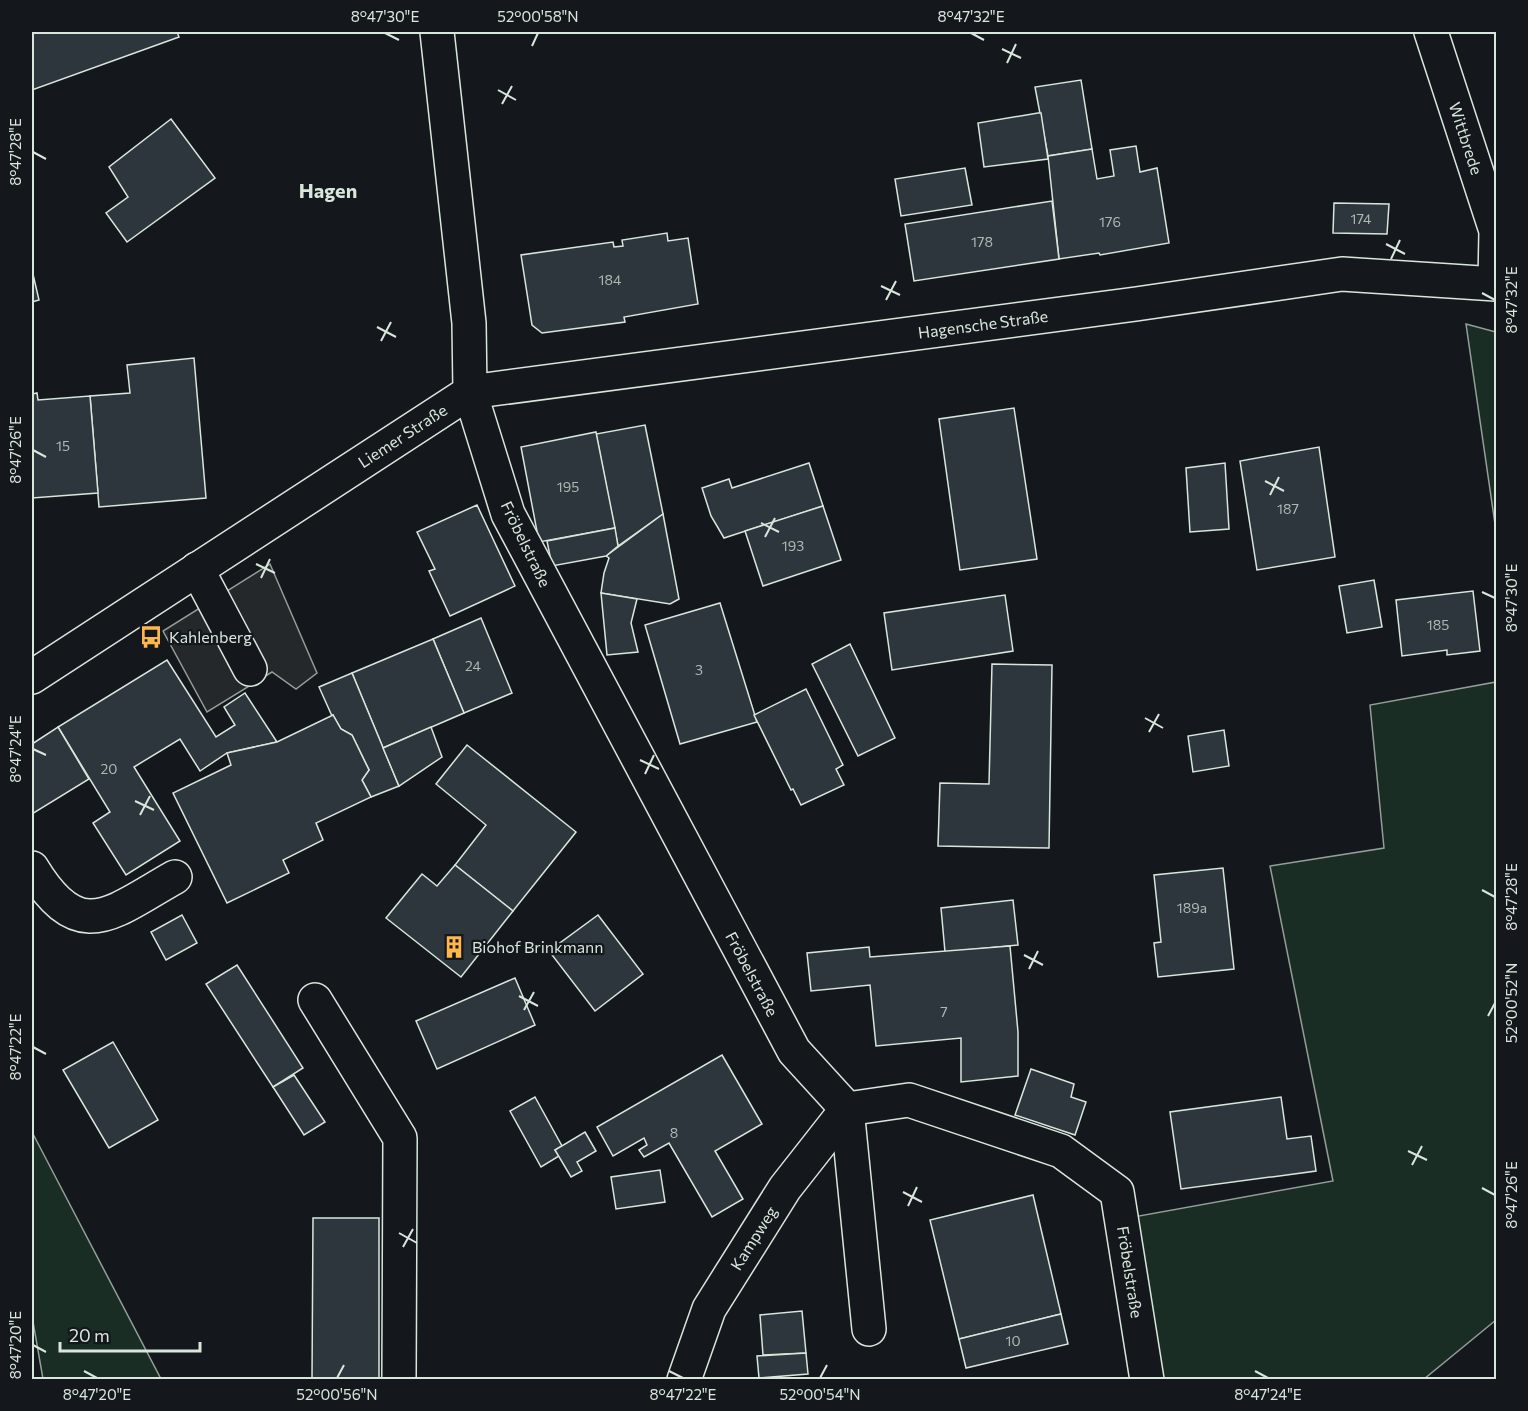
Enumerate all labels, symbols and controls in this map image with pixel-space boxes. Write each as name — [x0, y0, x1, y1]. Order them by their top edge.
text: 8°47'30"E — [351, 7, 419, 25]
text: 52°00'58"N — [497, 7, 579, 25]
text: 8°47'32"E — [937, 7, 1005, 25]
street label: Wittbrede — [1446, 100, 1487, 177]
text: 8°47'28"E — [6, 118, 24, 186]
district label: Hagen — [299, 178, 357, 202]
house number: 174 — [1351, 210, 1372, 227]
house number: 176 — [1099, 213, 1121, 230]
house number: 178 — [971, 233, 993, 250]
text: 8°47'32"E — [1502, 266, 1520, 334]
house number: 184 — [599, 271, 622, 288]
street label: Hagensche Straße — [917, 306, 1049, 342]
street label: Liemer Straße — [354, 400, 450, 471]
text: 8°47'26"E — [6, 416, 24, 484]
house number: 15 — [56, 437, 70, 454]
house number: 195 — [557, 478, 579, 495]
street label: Fröbelstraße — [497, 498, 555, 590]
house number: 187 — [1277, 500, 1299, 517]
house number: 193 — [782, 537, 804, 554]
text: 8°47'30"E — [1502, 564, 1520, 632]
house number: 185 — [1427, 616, 1449, 633]
bus stop icon: Kahlenberg — [138, 624, 164, 650]
place label: Kahlenberg — [169, 627, 252, 646]
house number: 24 — [465, 657, 482, 674]
house number: 3 — [695, 661, 703, 678]
text: 8°47'24"E — [6, 715, 24, 783]
house number: 20 — [101, 760, 117, 777]
text: 8°47'28"E — [1502, 863, 1520, 931]
house number: 189a — [1177, 899, 1207, 916]
street label: Fröbelstraße — [722, 928, 783, 1019]
building icon: Biohof Brinkmann — [441, 934, 467, 960]
place label: Biohof Brinkmann — [472, 937, 603, 956]
text: 52°00'52"N — [1502, 963, 1520, 1043]
house number: 7 — [940, 1003, 948, 1020]
text: 8°47'22"E — [6, 1013, 24, 1080]
house number: 8 — [670, 1124, 678, 1141]
text: 8°47'26"E — [1502, 1161, 1520, 1229]
street label: Kampweg — [726, 1202, 780, 1273]
street label: Fröbelstraße — [1114, 1224, 1147, 1319]
text: 8°47'20"E — [6, 1311, 24, 1379]
scale bar — [60, 1315, 200, 1353]
text: 20 m — [69, 1324, 110, 1346]
house number: 10 — [1005, 1332, 1021, 1349]
text: 8°47'20"E — [63, 1385, 131, 1403]
text: 52°00'56"N — [296, 1385, 378, 1403]
text: 8°47'22"E — [650, 1385, 717, 1403]
text: 52°00'54"N — [779, 1385, 861, 1403]
text: 8°47'24"E — [1234, 1385, 1302, 1403]

